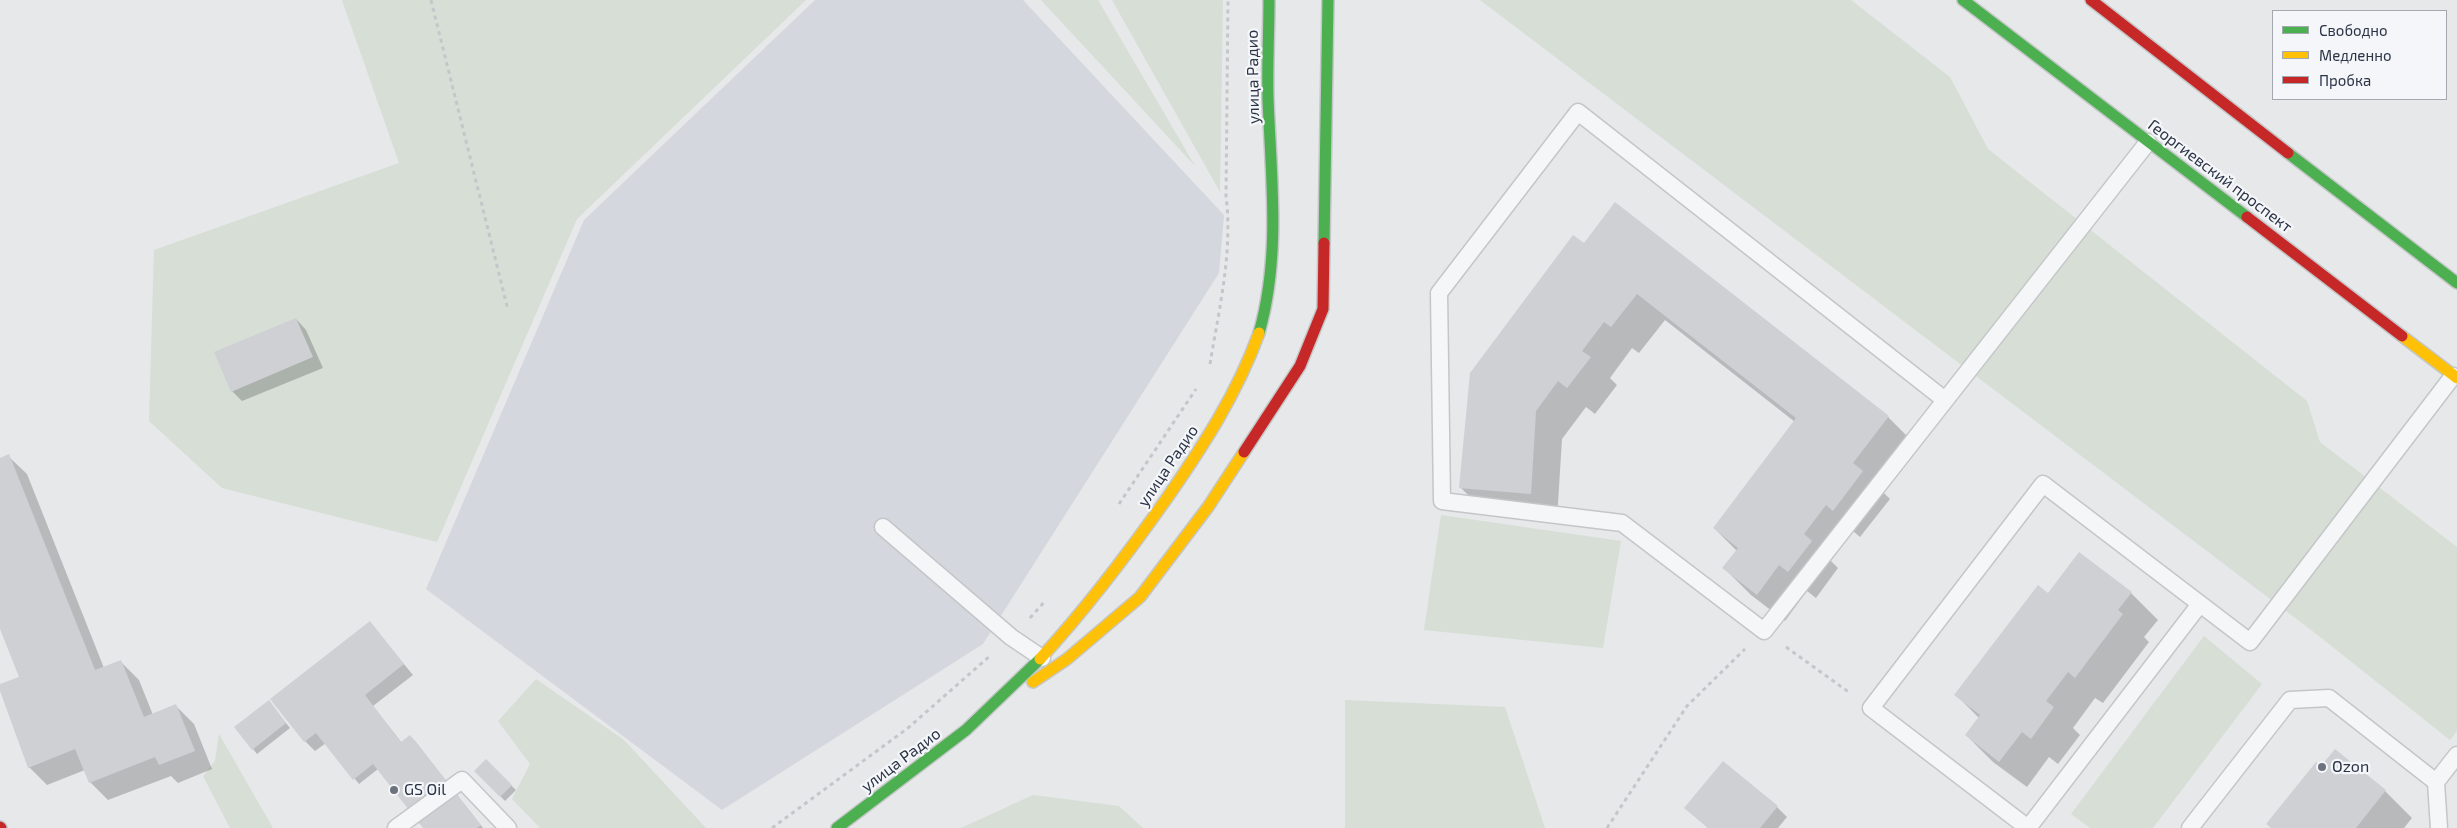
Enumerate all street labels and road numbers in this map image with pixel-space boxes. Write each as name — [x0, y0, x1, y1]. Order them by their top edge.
street label: улица Радио — [1243, 30, 1263, 124]
street label: Георгиевский проспект — [2144, 115, 2296, 237]
street label: улица Радио — [1134, 421, 1202, 511]
street label: улица Радио — [858, 724, 944, 796]

